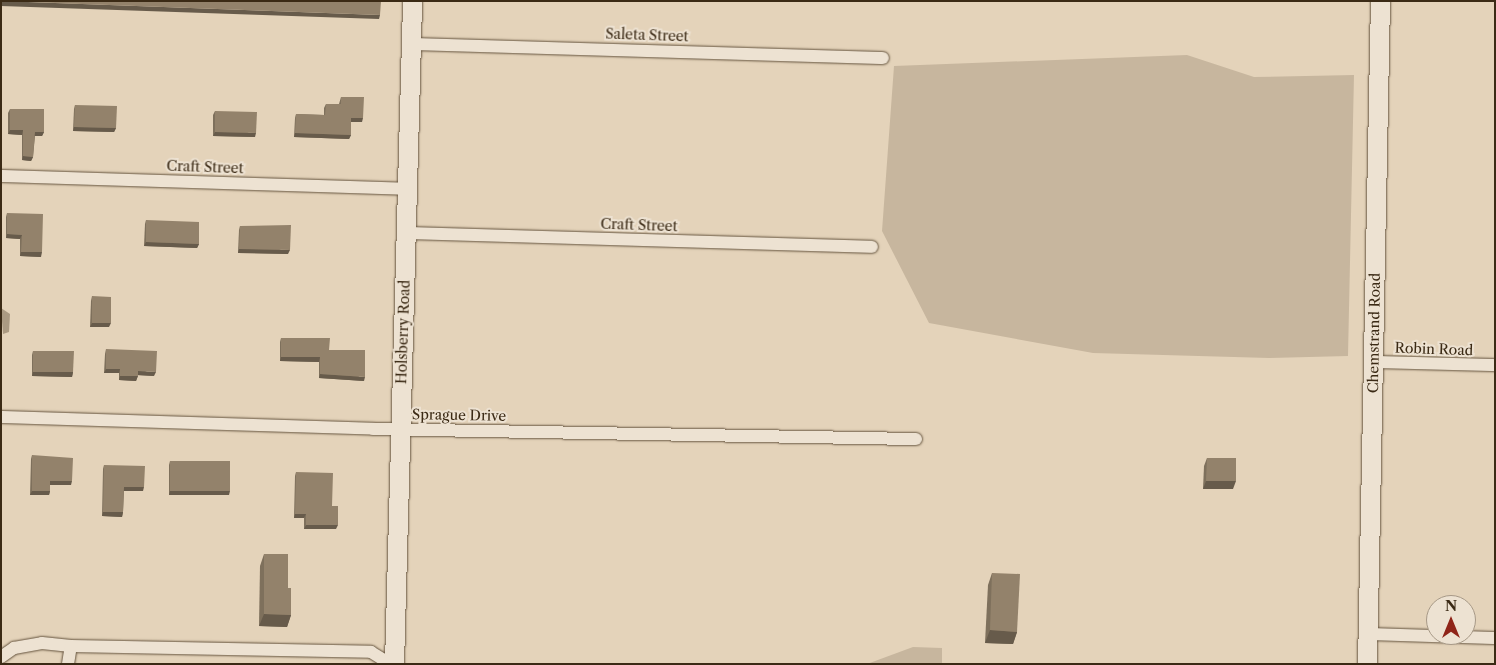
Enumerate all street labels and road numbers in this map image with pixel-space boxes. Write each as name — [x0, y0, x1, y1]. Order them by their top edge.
street label: Saleta Street — [605, 25, 689, 45]
street label: Craft Street — [166, 157, 244, 177]
street label: Craft Street — [600, 215, 678, 235]
street label: Chemstrand Road — [1365, 273, 1383, 393]
street label: Holsberry Road — [393, 279, 413, 385]
street label: Robin Road — [1394, 339, 1474, 359]
street label: Sprague Drive — [412, 406, 506, 424]

